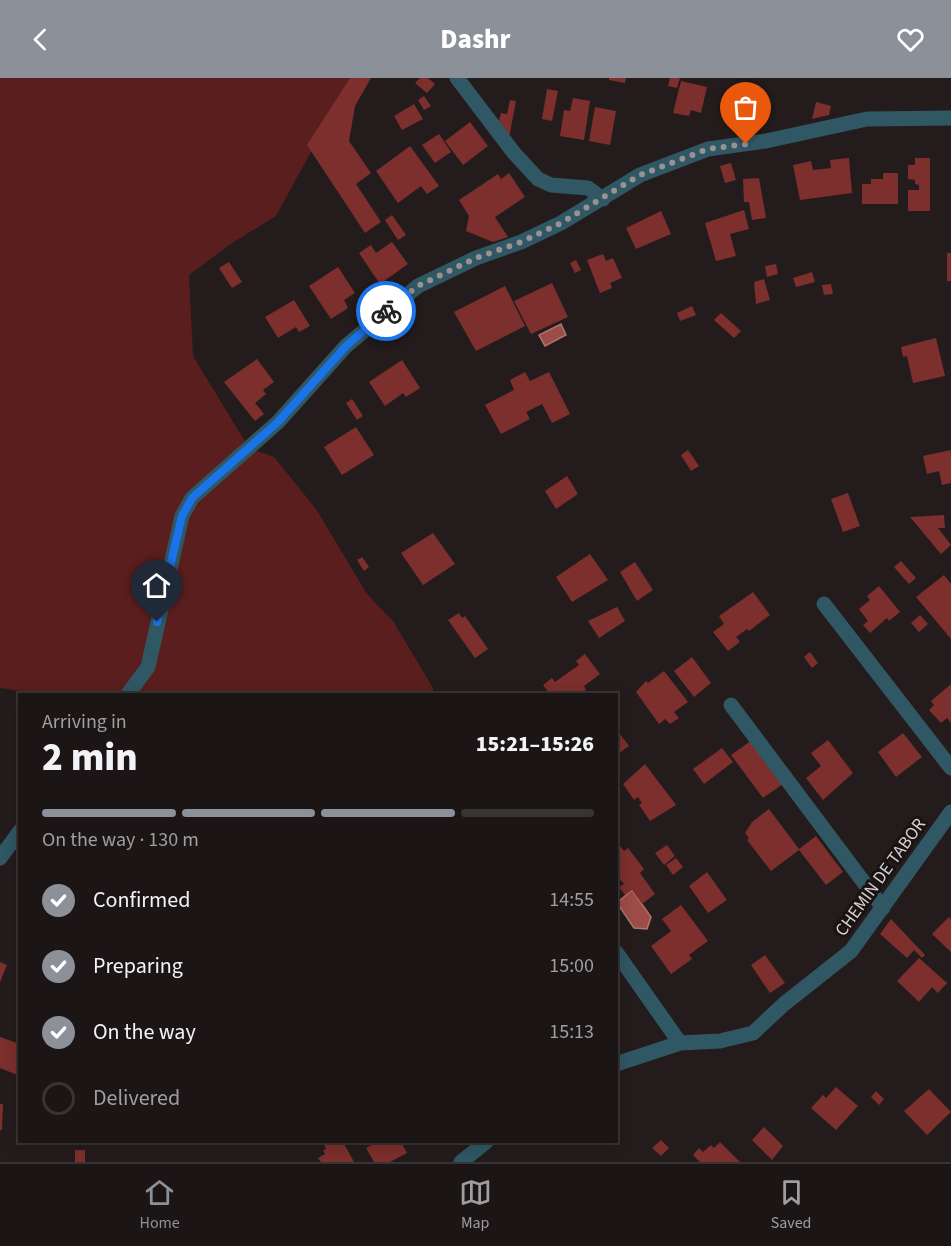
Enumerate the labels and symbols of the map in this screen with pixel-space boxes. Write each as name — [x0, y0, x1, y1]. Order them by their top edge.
pin — [720, 82, 771, 144]
courier — [356, 281, 416, 341]
pin — [131, 560, 182, 622]
street label: CHEMIN DE TABOR — [829, 813, 932, 941]

